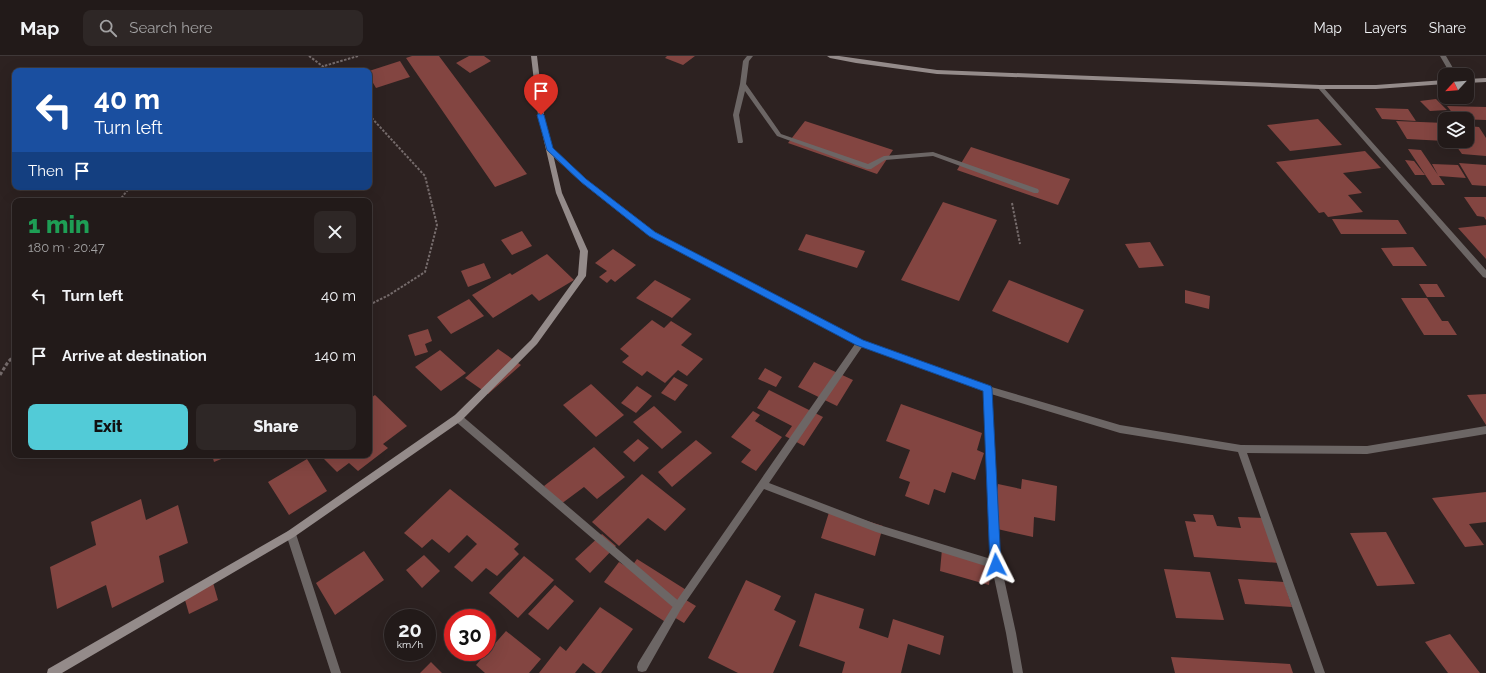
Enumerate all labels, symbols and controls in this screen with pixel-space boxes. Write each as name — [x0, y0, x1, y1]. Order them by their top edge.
search box — [83, 10, 363, 46]
text: Map — [20, 17, 59, 39]
icon: search — [97, 17, 119, 39]
text: Search here — [129, 19, 213, 37]
text: Map — [1314, 20, 1342, 36]
text: Layers — [1364, 20, 1407, 36]
text: Share — [1429, 20, 1466, 36]
north arrow — [1438, 68, 1474, 104]
map controls — [1438, 68, 1474, 148]
pin — [524, 74, 558, 115]
icon: arrive — [530, 80, 552, 102]
text: 40 m — [94, 83, 160, 116]
icon: left — [28, 84, 80, 136]
button: layers — [1438, 112, 1474, 148]
text: Turn left — [94, 117, 163, 138]
icon: arrive — [71, 160, 93, 182]
text: Then — [28, 162, 63, 180]
text: 1 min — [28, 210, 90, 239]
button: close — [314, 211, 356, 253]
text: 180 m · 20:47 — [28, 240, 105, 255]
icon: left — [28, 285, 50, 307]
text: Turn left — [62, 287, 123, 305]
text: 40 m — [321, 287, 356, 305]
icon: arrive — [28, 345, 50, 367]
text: Arrive at destination — [62, 347, 207, 365]
text: 140 m — [315, 347, 356, 365]
button: Exit — [28, 404, 188, 450]
button: Share — [196, 404, 356, 450]
position arrow — [975, 544, 1017, 586]
speed limit sign: 30 — [444, 609, 496, 661]
text: 20 — [398, 618, 422, 642]
text: km/h — [397, 639, 423, 650]

